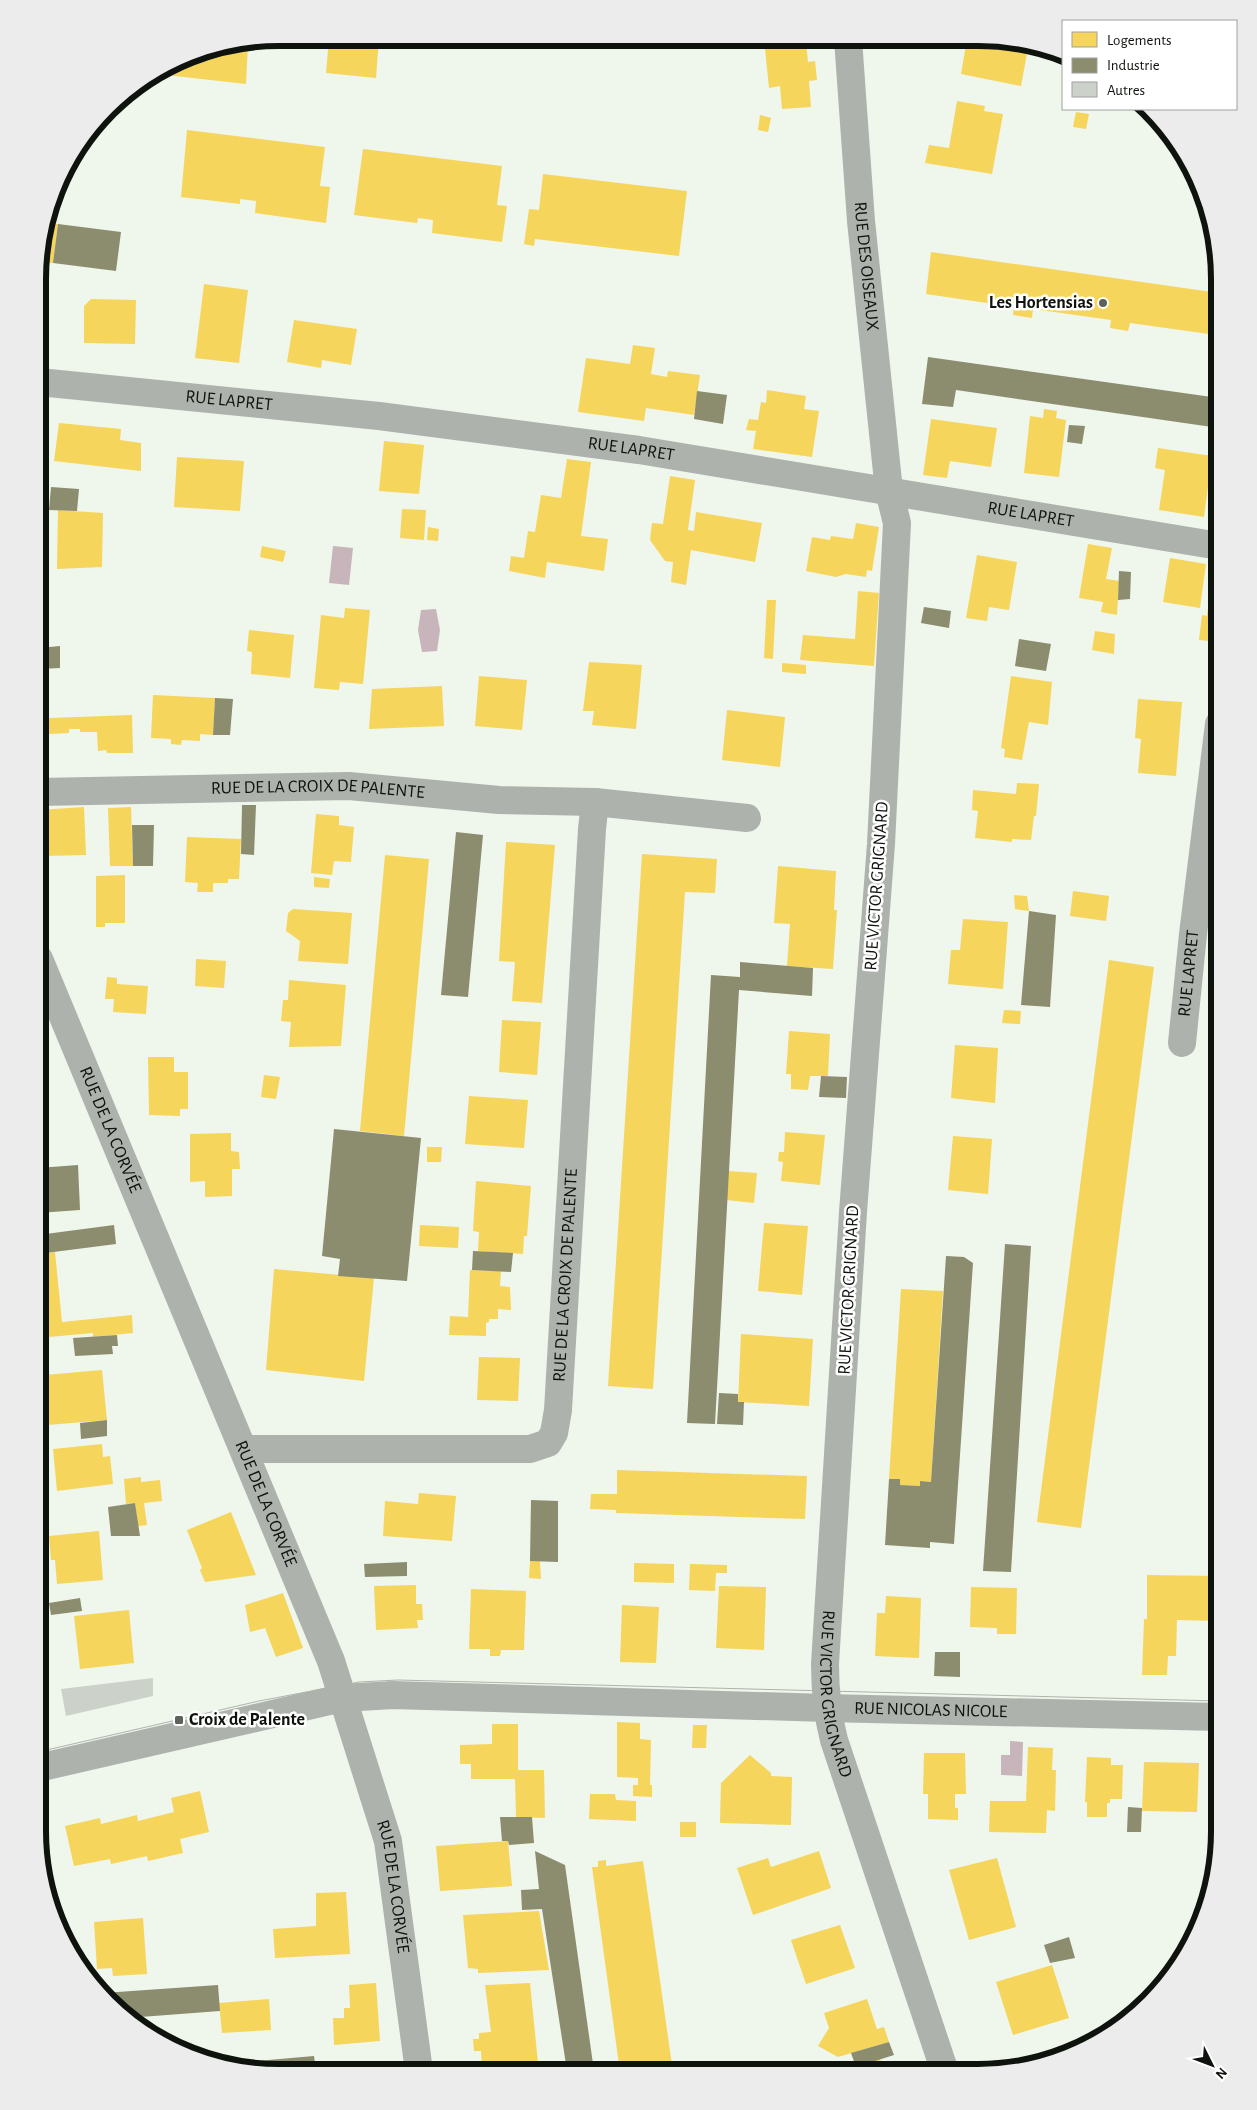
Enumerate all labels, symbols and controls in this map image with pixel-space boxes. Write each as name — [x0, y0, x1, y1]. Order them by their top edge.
legend — [1062, 20, 1237, 110]
text: Logements — [1107, 33, 1172, 48]
text: Industrie — [1107, 58, 1160, 73]
text: Autres — [1107, 83, 1145, 98]
street label: RUE DES OISEAUX — [851, 201, 881, 332]
place label: Les Hortensias — [989, 294, 1093, 312]
marker: Les Hortensias — [1097, 297, 1109, 309]
street label: RUE LAPRET — [185, 388, 274, 414]
street label: RUE LAPRET — [587, 434, 676, 465]
street label: RUE LAPRET — [986, 499, 1076, 531]
street label: RUE DE LA CROIX DE PALENTE — [211, 777, 426, 802]
street label: RUE VICTOR GRIGNARD — [862, 801, 892, 971]
street label: RUE LAPRET — [1176, 929, 1202, 1018]
street label: RUE DE LA CORVÉE — [76, 1064, 144, 1196]
street label: RUE DE LA CROIX DE PALENTE — [551, 1168, 581, 1382]
street label: RUE VICTOR GRIGNARD — [836, 1205, 862, 1375]
street label: RUE DE LA CORVÉE — [231, 1438, 300, 1570]
street label: RUE VICTOR GRIGNARD — [816, 1609, 855, 1780]
street label: RUE NICOLAS NICOLE — [854, 1700, 1008, 1721]
place label: Croix de Palente — [189, 1711, 305, 1729]
marker: Croix de Palente — [173, 1714, 185, 1726]
street label: RUE DE LA CORVÉE — [373, 1818, 414, 1955]
north arrow — [1187, 2040, 1237, 2090]
text: N — [1212, 2065, 1229, 2081]

